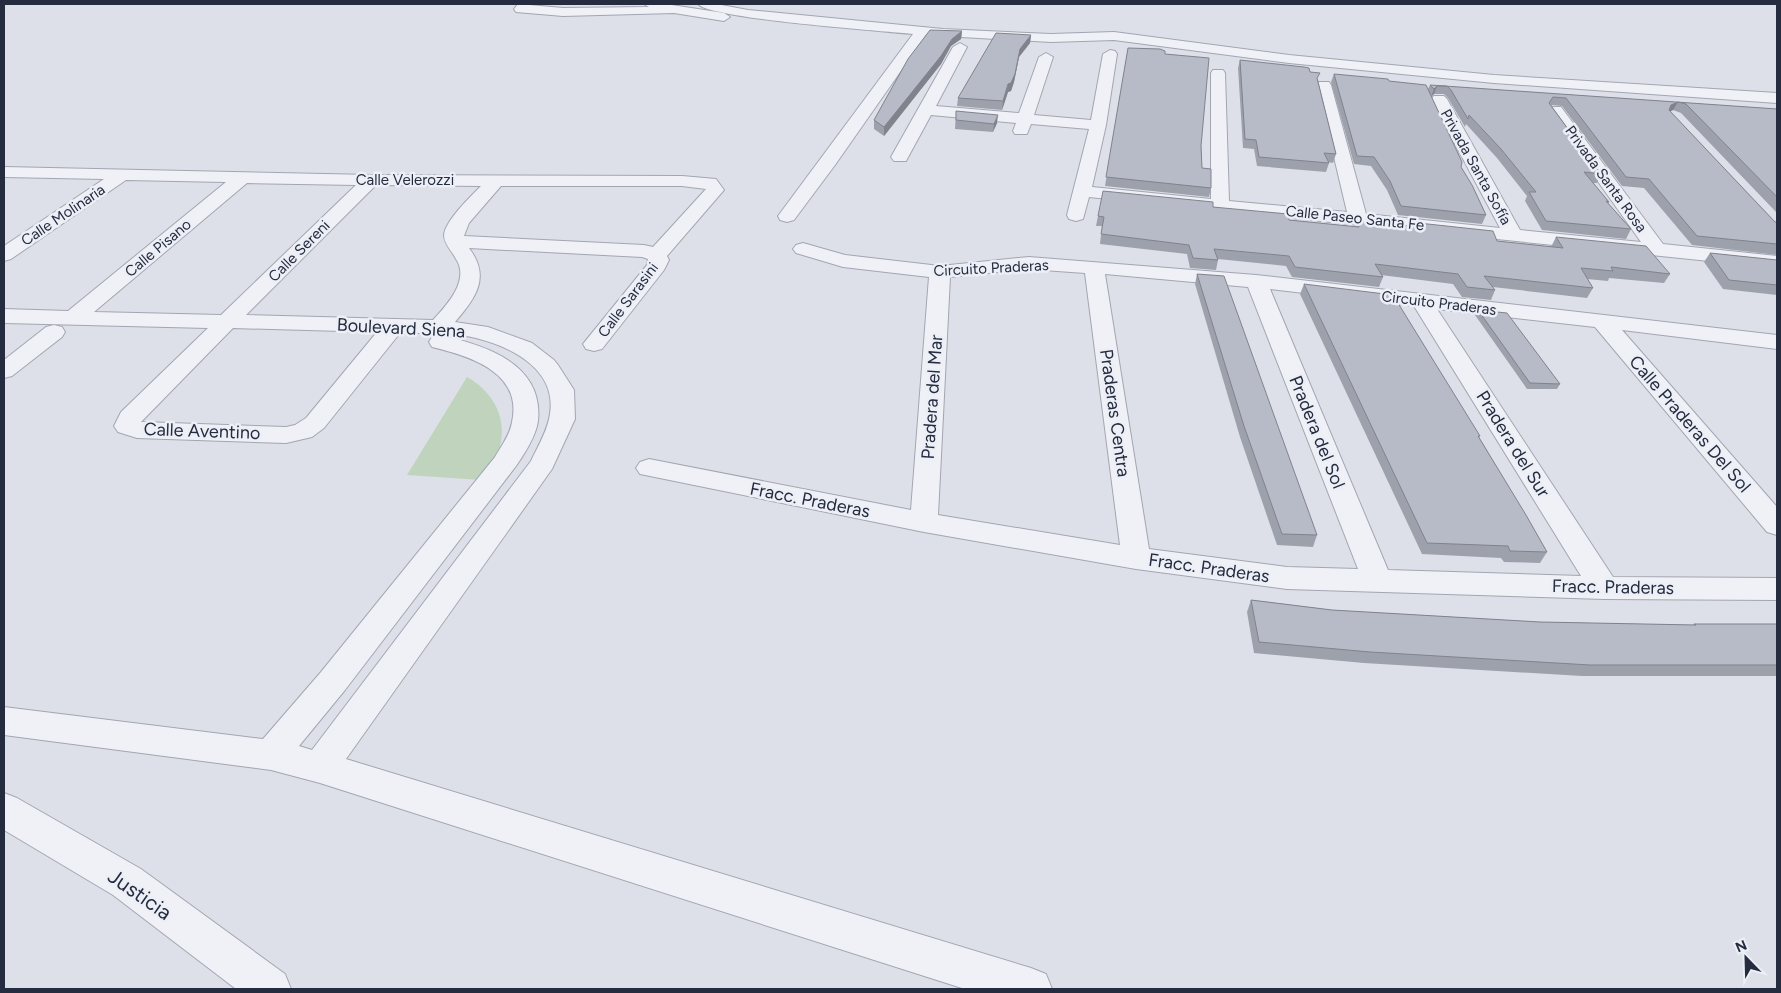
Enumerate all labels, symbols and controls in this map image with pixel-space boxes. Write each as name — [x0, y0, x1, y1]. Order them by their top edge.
street label: Privada Santa Sofía — [1437, 106, 1515, 228]
street label: Privada Santa Rosa — [1561, 122, 1651, 236]
street label: Calle Velerozzi — [356, 171, 454, 189]
street label: Calle Molinaria — [18, 180, 108, 250]
street label: Calle Paseo Santa Fe — [1285, 202, 1425, 234]
street label: Calle Pisano — [121, 215, 195, 281]
street label: Calle Sereni — [265, 217, 333, 285]
street label: Circuito Praderas — [933, 256, 1049, 280]
street label: Calle Sarasini — [594, 259, 662, 341]
street label: Circuito Praderas — [1381, 287, 1497, 319]
street label: Boulevard Siena — [336, 314, 466, 342]
street label: Pradera del Mar — [917, 334, 947, 460]
street label: Praderas Centra — [1095, 348, 1135, 478]
street label: Calle Praderas Del Sol — [1624, 351, 1756, 497]
street label: Pradera del Sol — [1284, 372, 1350, 492]
street label: Pradera del Sur — [1471, 387, 1555, 501]
street label: Calle Aventino — [143, 418, 261, 444]
street label: Fracc. Praderas — [748, 478, 872, 522]
street label: Fracc. Praderas — [1147, 549, 1271, 587]
street label: Fracc. Praderas — [1552, 575, 1674, 599]
street label: Justicia — [103, 863, 177, 925]
north arrow — [1721, 933, 1771, 983]
text: N — [1733, 937, 1749, 956]

